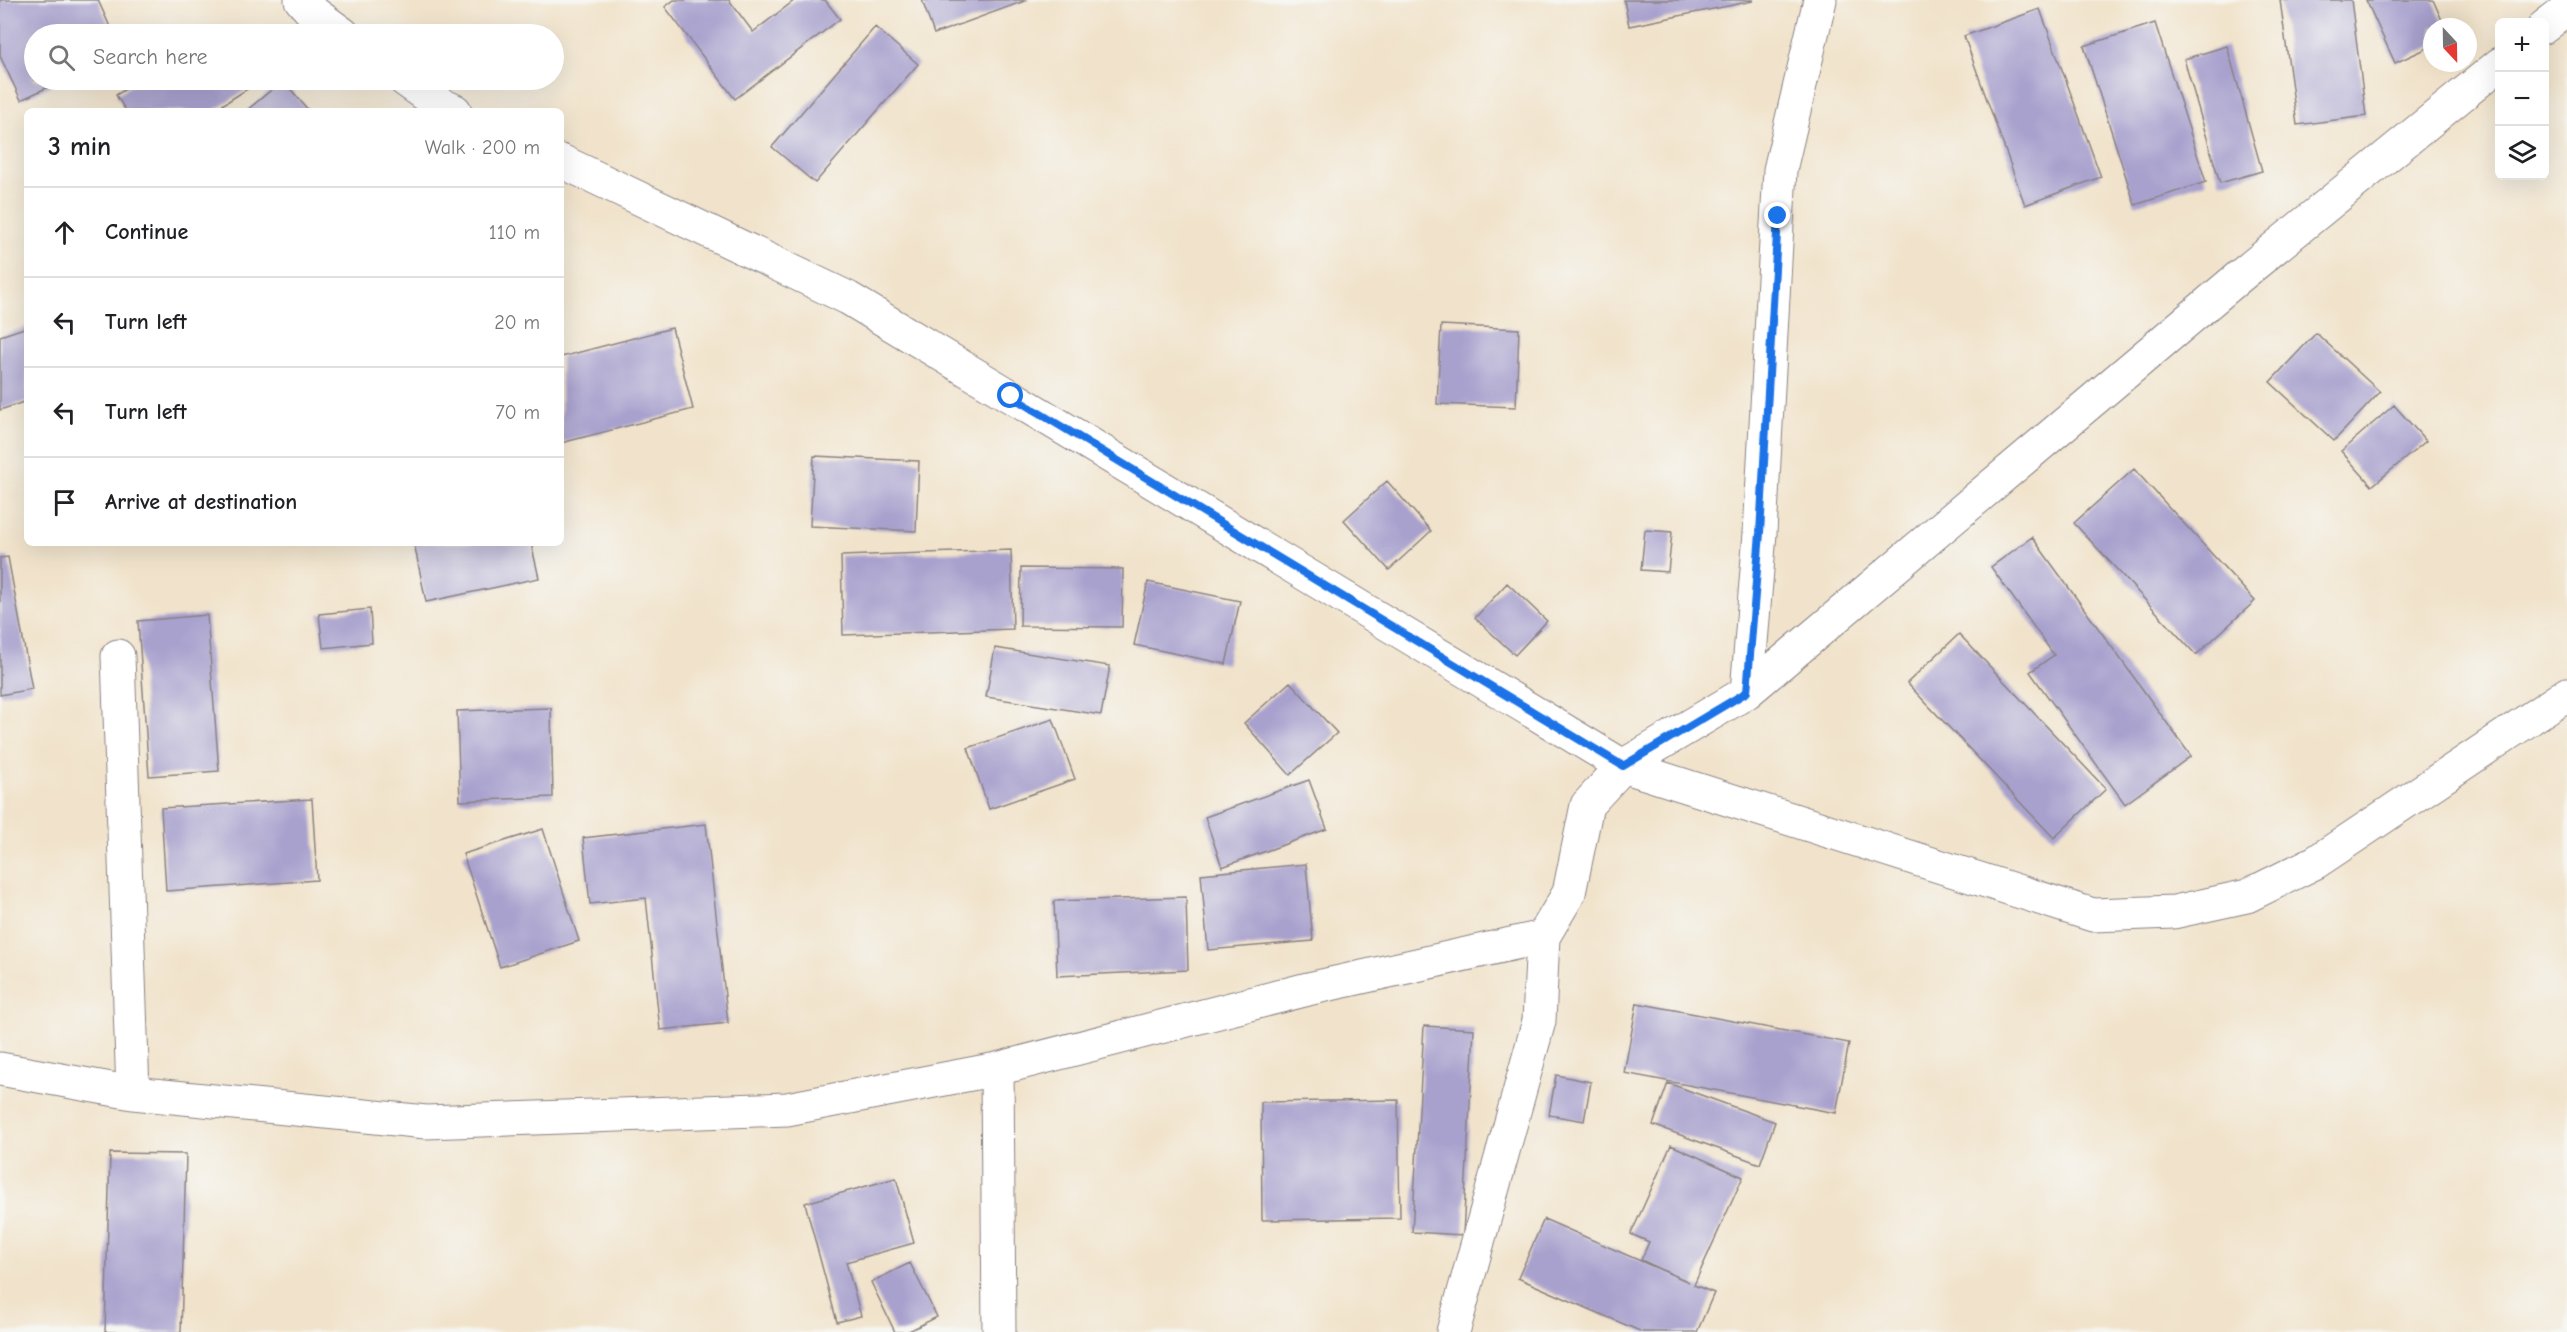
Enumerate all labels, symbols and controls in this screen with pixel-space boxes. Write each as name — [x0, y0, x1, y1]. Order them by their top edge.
north arrow — [2423, 18, 2477, 72]
map controls — [2495, 18, 2549, 180]
button: + — [2495, 18, 2549, 72]
search box — [24, 24, 564, 90]
icon: search — [45, 41, 78, 74]
text: Search here — [93, 44, 208, 70]
button: − — [2495, 72, 2549, 126]
button: layers — [2495, 126, 2549, 180]
text: 3 min — [48, 132, 111, 162]
text: Walk · 200 m — [425, 136, 540, 159]
route end — [1764, 202, 1790, 228]
icon: ahead — [48, 216, 81, 249]
text: Continue — [105, 219, 188, 245]
text: 110 m — [489, 221, 540, 244]
icon: left — [48, 306, 81, 339]
text: Turn left — [105, 309, 187, 335]
text: 20 m — [494, 311, 540, 334]
route start — [997, 382, 1023, 408]
icon: left — [48, 396, 81, 429]
text: Turn left — [105, 399, 187, 425]
text: 70 m — [495, 401, 540, 424]
icon: arrive — [48, 486, 81, 519]
text: Arrive at destination — [105, 489, 297, 515]

